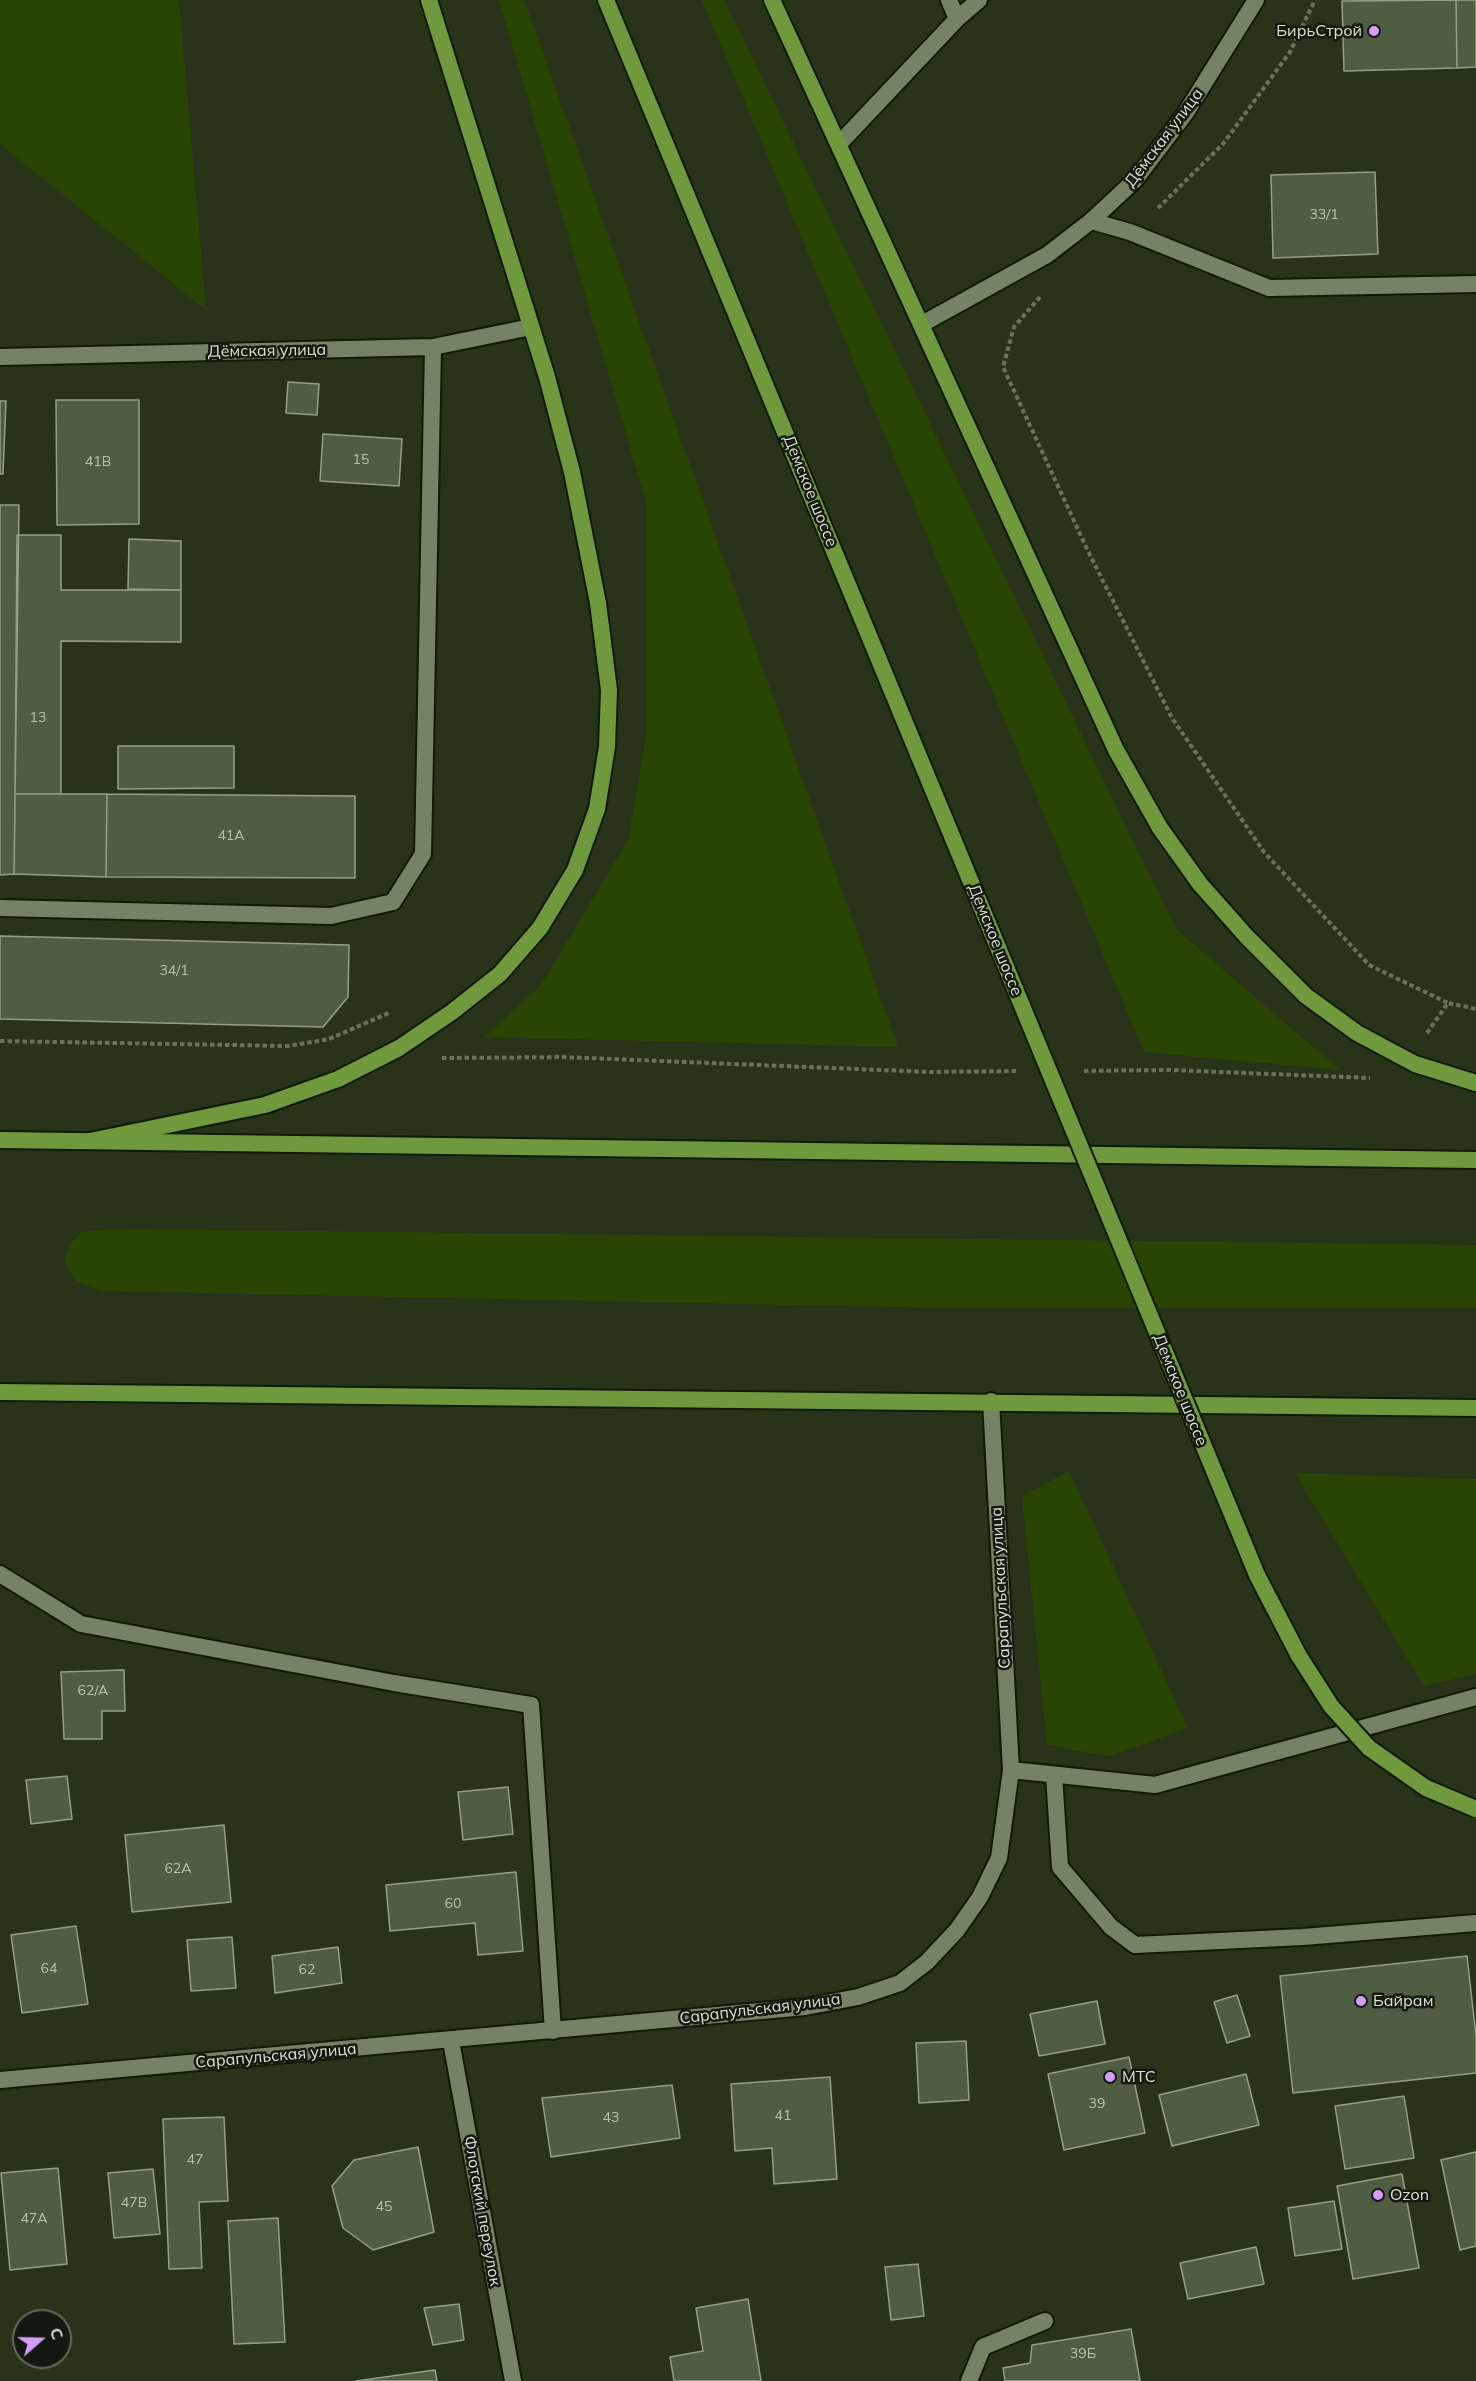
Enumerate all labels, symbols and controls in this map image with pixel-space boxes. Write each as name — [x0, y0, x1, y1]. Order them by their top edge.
place label: БирьСтрой — [1276, 21, 1362, 41]
marker: БирьСтрой — [1367, 24, 1381, 38]
street label: Дёмская улица — [1121, 85, 1207, 191]
house number: 33/1 — [1309, 207, 1339, 223]
street label: Дёмская улица — [208, 340, 326, 362]
street label: Демское шоссе — [779, 432, 841, 550]
house number: 15 — [353, 452, 369, 468]
house number: 41В — [85, 454, 111, 470]
house number: 13 — [30, 710, 46, 726]
house number: 41А — [217, 828, 245, 844]
street label: Демское шоссе — [964, 881, 1026, 999]
house number: 34/1 — [159, 963, 189, 979]
street label: Демское шоссе — [1149, 1331, 1211, 1449]
street label: Сарапульская улица — [987, 1507, 1015, 1669]
house number: 62/А — [78, 1683, 108, 1699]
house number: 62А — [164, 1861, 192, 1877]
house number: 60 — [445, 1896, 461, 1912]
house number: 64 — [41, 1961, 57, 1977]
house number: 62 — [299, 1962, 315, 1978]
street label: Сарапульская улица — [678, 1990, 842, 2028]
place label: Байрам — [1373, 1991, 1433, 2011]
marker: Байрам — [1354, 1994, 1368, 2008]
street label: Сарапульская улица — [194, 2039, 358, 2073]
place label: МТС — [1122, 2067, 1156, 2087]
marker: МТС — [1103, 2070, 1117, 2084]
house number: 39 — [1089, 2096, 1105, 2112]
house number: 41 — [775, 2108, 791, 2124]
house number: 43 — [603, 2110, 619, 2126]
street label: Флотский переулок — [459, 2134, 505, 2288]
house number: 47 — [187, 2152, 203, 2168]
place label: Ozon — [1390, 2185, 1429, 2205]
marker: Ozon — [1371, 2188, 1385, 2202]
house number: 47В — [121, 2195, 147, 2211]
house number: 45 — [376, 2199, 392, 2215]
house number: 47А — [20, 2211, 48, 2227]
north arrow — [12, 2309, 72, 2369]
text: С — [46, 2325, 68, 2342]
house number: 39Б — [1070, 2346, 1096, 2362]

